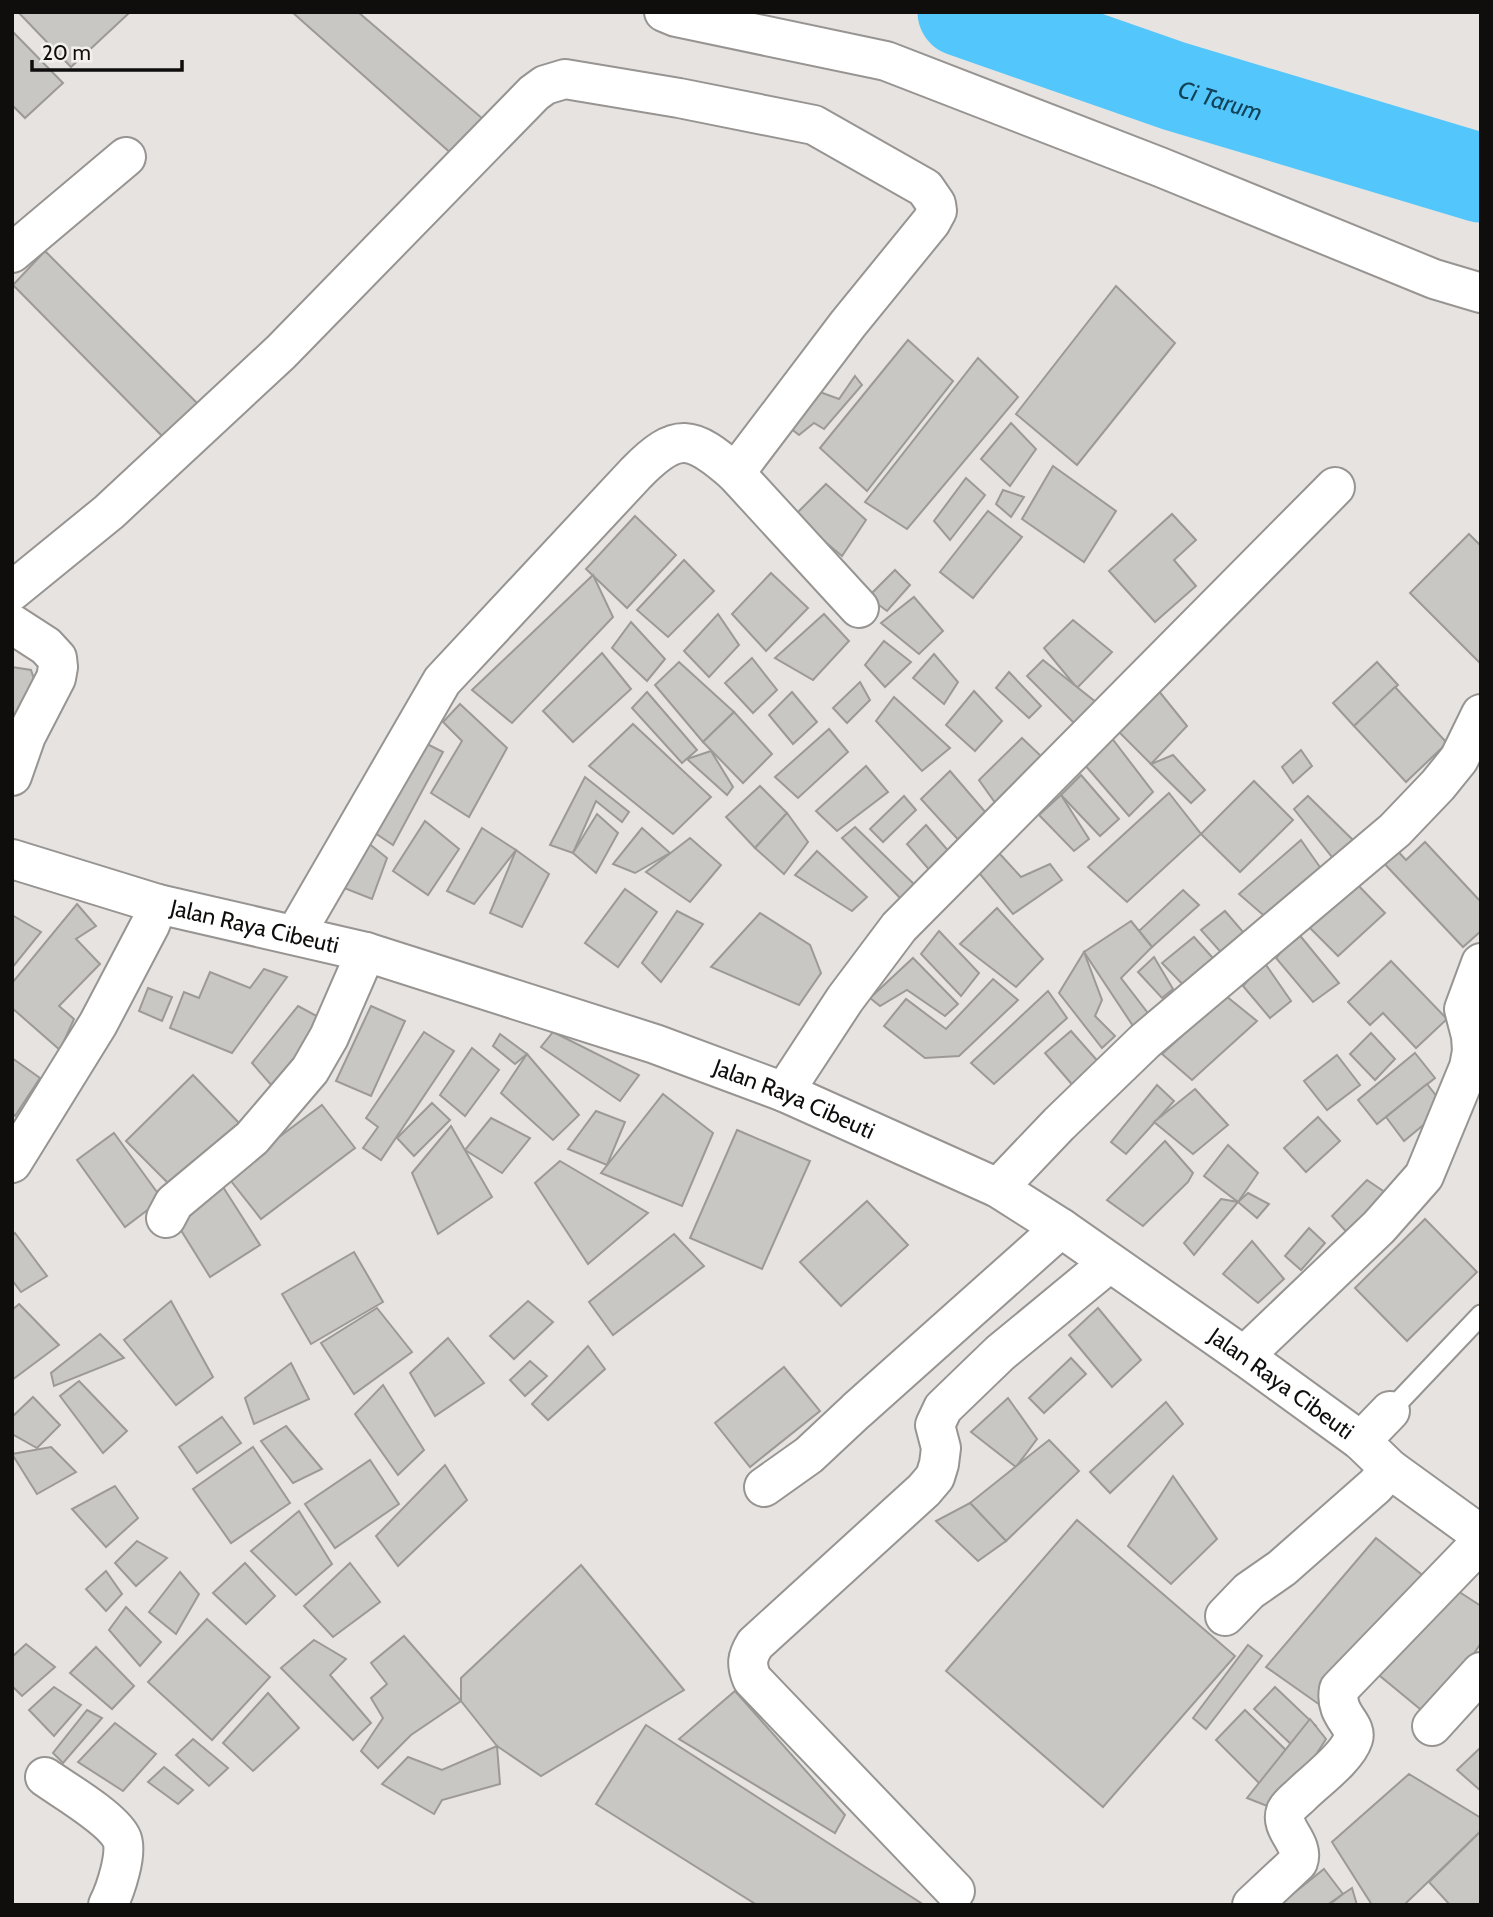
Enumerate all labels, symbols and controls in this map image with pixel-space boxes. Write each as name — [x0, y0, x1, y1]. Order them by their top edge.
scale bar — [32, 28, 182, 72]
text: 20 m — [42, 40, 91, 65]
water label: Ci Tarum — [1175, 74, 1266, 126]
street label: Jalan Raya Cibeuti — [167, 893, 342, 959]
street label: Jalan Raya Cibeuti — [709, 1053, 879, 1145]
street label: Jalan Raya Cibeuti — [1203, 1321, 1359, 1445]

